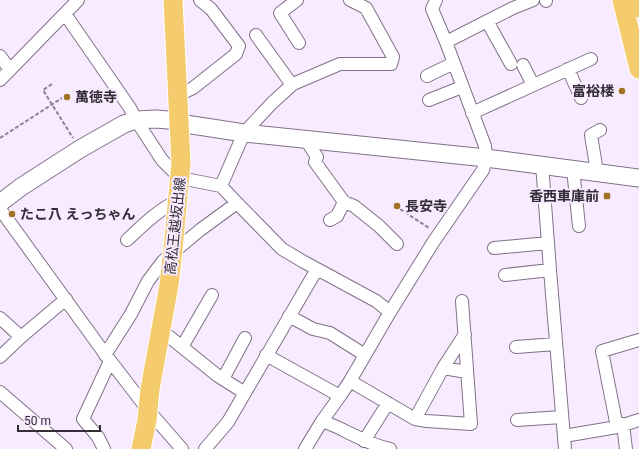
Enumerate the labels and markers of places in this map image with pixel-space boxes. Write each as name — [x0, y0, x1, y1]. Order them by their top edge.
place label: 富裕楼 — [572, 83, 615, 99]
marker: 富裕楼 — [617, 86, 627, 96]
place label: 萬徳寺 — [75, 89, 117, 105]
marker: 萬徳寺 — [62, 92, 72, 102]
place label: 香西車庫前 — [529, 188, 599, 204]
marker: 香西車庫前 — [602, 191, 612, 201]
place label: 長安寺 — [405, 198, 447, 214]
marker: 長安寺 — [392, 201, 402, 211]
place label: たこ八 えっちゃん — [20, 206, 135, 222]
marker: たこ八 えっちゃん — [7, 209, 17, 219]

